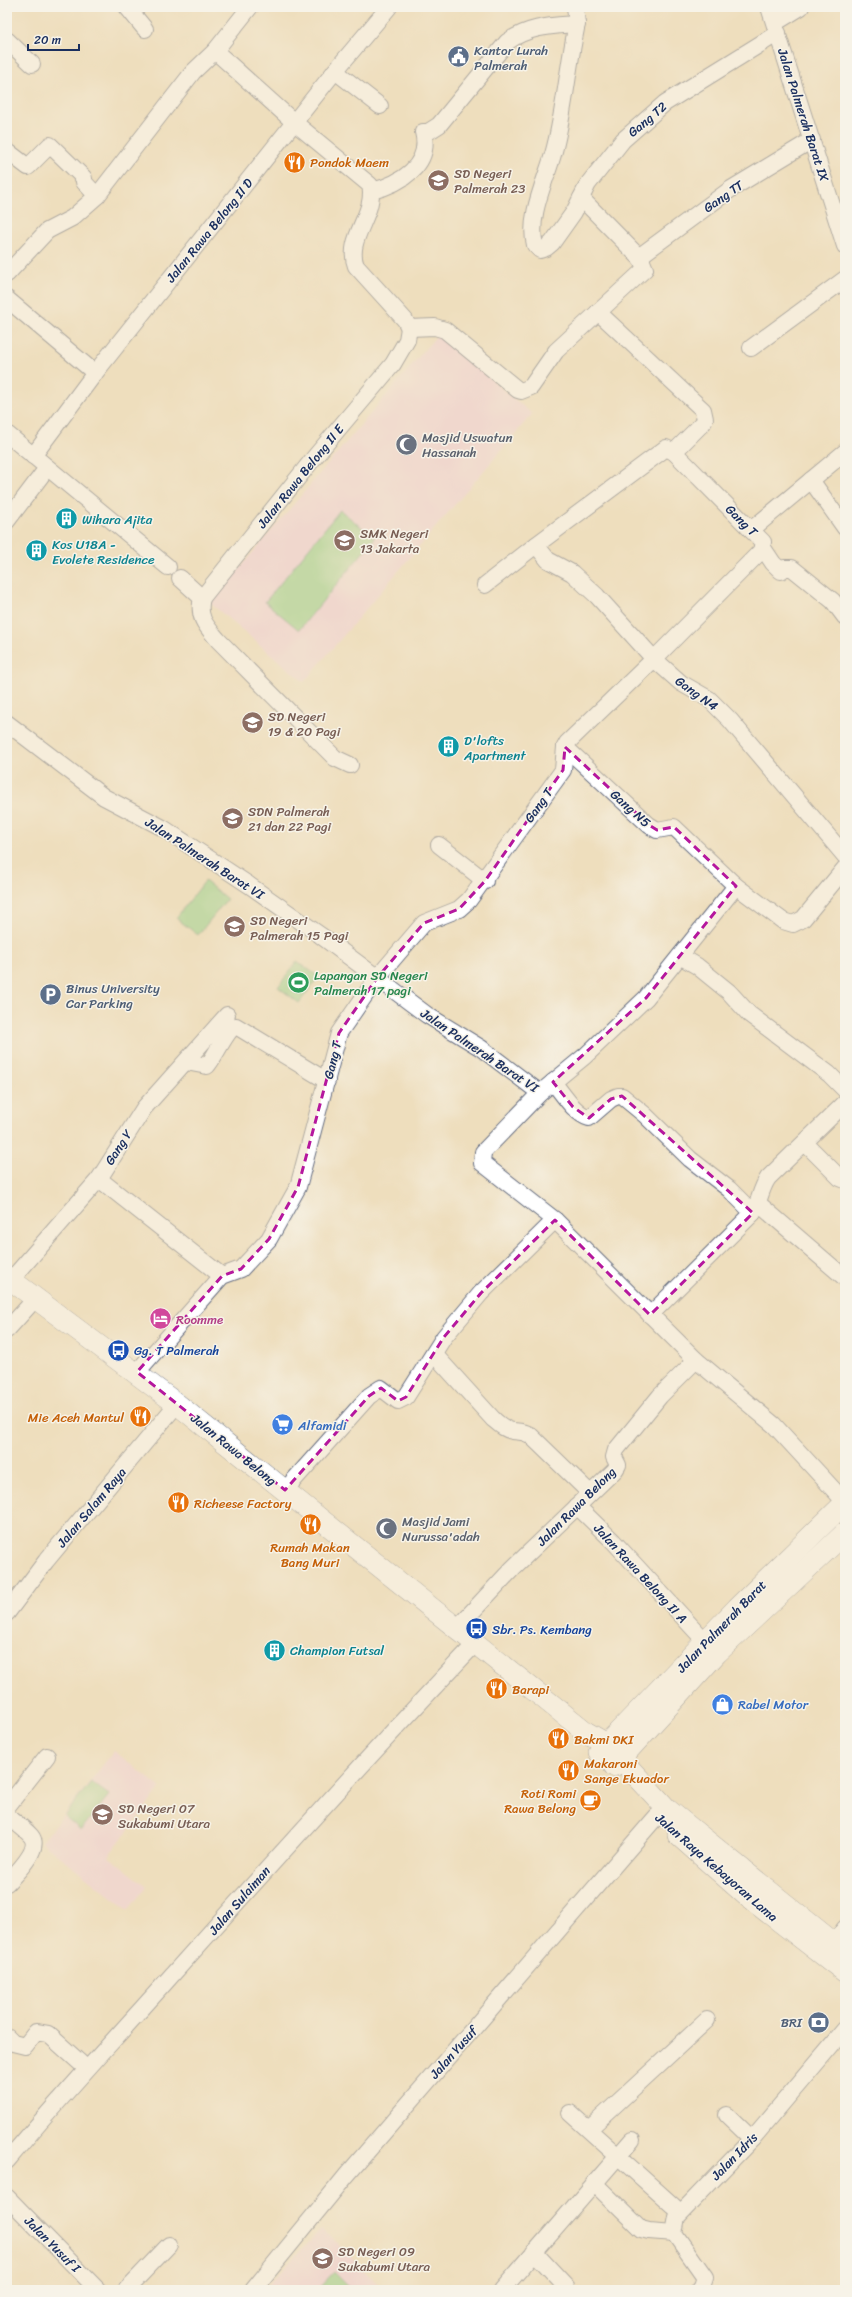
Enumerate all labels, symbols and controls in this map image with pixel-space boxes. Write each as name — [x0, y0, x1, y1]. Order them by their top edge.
scale bar — [28, 26, 79, 52]
text: 20 m — [34, 29, 61, 51]
place label: Kantor Lurah Palmerah — [474, 39, 548, 77]
public building icon: Kantor Lurah Palmerah — [446, 44, 472, 70]
street label: Jalan Palmerah Barat IX — [771, 44, 836, 185]
street label: Gang T2 — [622, 95, 673, 143]
restaurant icon: Pondok Maem — [282, 149, 308, 175]
place label: Pondok Maem — [310, 151, 389, 174]
place label: SD Negeri Palmerah 23 — [454, 162, 525, 200]
school or university icon: SD Negeri Palmerah 23 — [426, 167, 452, 193]
street label: Jalan Rawa Belong II D — [159, 173, 259, 288]
street label: Gang TT — [698, 173, 750, 219]
street label: Jalan Rawa Belong II E — [250, 419, 350, 534]
place label: Masjid Uswatun Hassanah — [422, 426, 512, 464]
mosque icon: Masjid Uswatun Hassanah — [393, 431, 419, 457]
street label: Gang T — [720, 499, 764, 543]
building icon: Wihara Ajita — [54, 506, 80, 532]
place label: Wihara Ajita — [82, 508, 153, 531]
place label: SMK Negeri 13 Jakarta — [360, 522, 429, 560]
school or university icon: SMK Negeri 13 Jakarta — [331, 527, 357, 553]
place label: Kos U18A - Evolete Residence — [52, 533, 155, 571]
building icon: Kos U18A - Evolete Residence — [23, 538, 49, 564]
street label: Gang N4 — [670, 670, 723, 717]
place label: SD Negeri 19 & 20 Pagi — [268, 705, 341, 743]
school or university icon: SD Negeri 19 & 20 Pagi — [240, 710, 266, 736]
place label: D'lofts Apartment — [463, 729, 526, 767]
building icon: D'lofts Apartment — [435, 734, 461, 760]
street label: Gang T — [518, 782, 559, 828]
street label: Gang N5 — [605, 784, 656, 833]
place label: SDN Palmerah 21 dan 22 Pagi — [248, 800, 332, 838]
school or university icon: SDN Palmerah 21 dan 22 Pagi — [219, 805, 245, 831]
street label: Jalan Palmerah Barat VI — [140, 811, 270, 906]
place label: SD Negeri Palmerah 15 Pagi — [250, 909, 349, 947]
school or university icon: SD Negeri Palmerah 15 Pagi — [222, 914, 248, 940]
place label: Lapangan SD Negeri Palmerah 17 pagi — [314, 964, 428, 1002]
sports icon: Lapangan SD Negeri Palmerah 17 pagi — [285, 969, 311, 995]
place label: Binus University Car Parking — [66, 977, 160, 1015]
parking icon: Binus University Car Parking — [38, 982, 64, 1008]
street label: Jalan Palmerah Barat VI — [415, 1002, 544, 1099]
street label: Gang T — [317, 1038, 349, 1082]
street label: Gang Y — [98, 1124, 139, 1170]
hotel icon: Roomme — [147, 1306, 173, 1332]
place label: Roomme — [176, 1308, 223, 1331]
bus stop icon: Gg. T Palmerah — [106, 1337, 132, 1363]
place label: Gg. T Palmerah — [134, 1339, 219, 1362]
restaurant icon: Mie Aceh Mantul — [127, 1404, 153, 1430]
place label: Mie Aceh Mantul — [28, 1406, 124, 1429]
street label: Jalan Rawa Belong — [185, 1407, 282, 1492]
supermarket icon: Alfamidi — [270, 1412, 296, 1438]
place label: Alfamidi — [297, 1414, 347, 1437]
street label: Jalan Rawa Belong — [530, 1461, 622, 1552]
street label: Jalan Salam Raya — [50, 1462, 132, 1553]
restaurant icon: Richeese Factory — [166, 1490, 192, 1516]
place label: Richeese Factory — [194, 1492, 292, 1515]
place label: Masjid Jami Nurussa'adah — [402, 1510, 480, 1548]
restaurant icon: Rumah Makan Bang Muri — [297, 1512, 323, 1538]
mosque icon: Masjid Jami Nurussa'adah — [373, 1515, 399, 1541]
street label: Jalan Rawa Belong II A — [587, 1517, 693, 1629]
place label: Rumah Makan Bang Muri — [270, 1536, 350, 1574]
street label: Jalan Palmerah Barat — [670, 1574, 772, 1679]
bus stop icon: Sbr. Ps. Kembang — [464, 1616, 490, 1642]
place label: Sbr. Ps. Kembang — [492, 1618, 592, 1641]
building icon: Champion Futsal — [261, 1637, 287, 1663]
place label: Champion Futsal — [290, 1639, 384, 1662]
restaurant icon: Barapi — [483, 1676, 509, 1702]
place label: Barapi — [512, 1678, 549, 1701]
shop icon: Rabel Motor — [710, 1691, 736, 1717]
place label: Rabel Motor — [738, 1693, 809, 1716]
restaurant icon: Bakmi DKI — [545, 1726, 571, 1752]
place label: Bakmi DKI — [574, 1728, 634, 1751]
place label: Makaroni Sange Ekuador — [584, 1752, 669, 1790]
restaurant icon: Makaroni Sange Ekuador — [556, 1757, 582, 1783]
place label: Roti Romi Rawa Belong — [504, 1782, 576, 1820]
cafe icon: Roti Romi Rawa Belong — [578, 1787, 604, 1813]
place label: SD Negeri 07 Sukabumi Utara — [118, 1797, 211, 1835]
school or university icon: SD Negeri 07 Sukabumi Utara — [89, 1802, 115, 1828]
street label: Jalan Raya Kebayoran Lama — [649, 1807, 784, 1928]
street label: Jalan Sulaiman — [202, 1860, 276, 1941]
bank icon: BRI — [805, 2009, 831, 2035]
place label: BRI — [781, 2011, 803, 2034]
street label: Jalan Yusuf — [423, 2019, 485, 2085]
street label: Jalan Idris — [705, 2127, 764, 2187]
street label: Jalan Yusuf I — [18, 2210, 87, 2279]
place label: SD Negeri 09 Sukabumi Utara — [338, 2240, 431, 2278]
school or university icon: SD Negeri 09 Sukabumi Utara — [310, 2245, 336, 2271]

